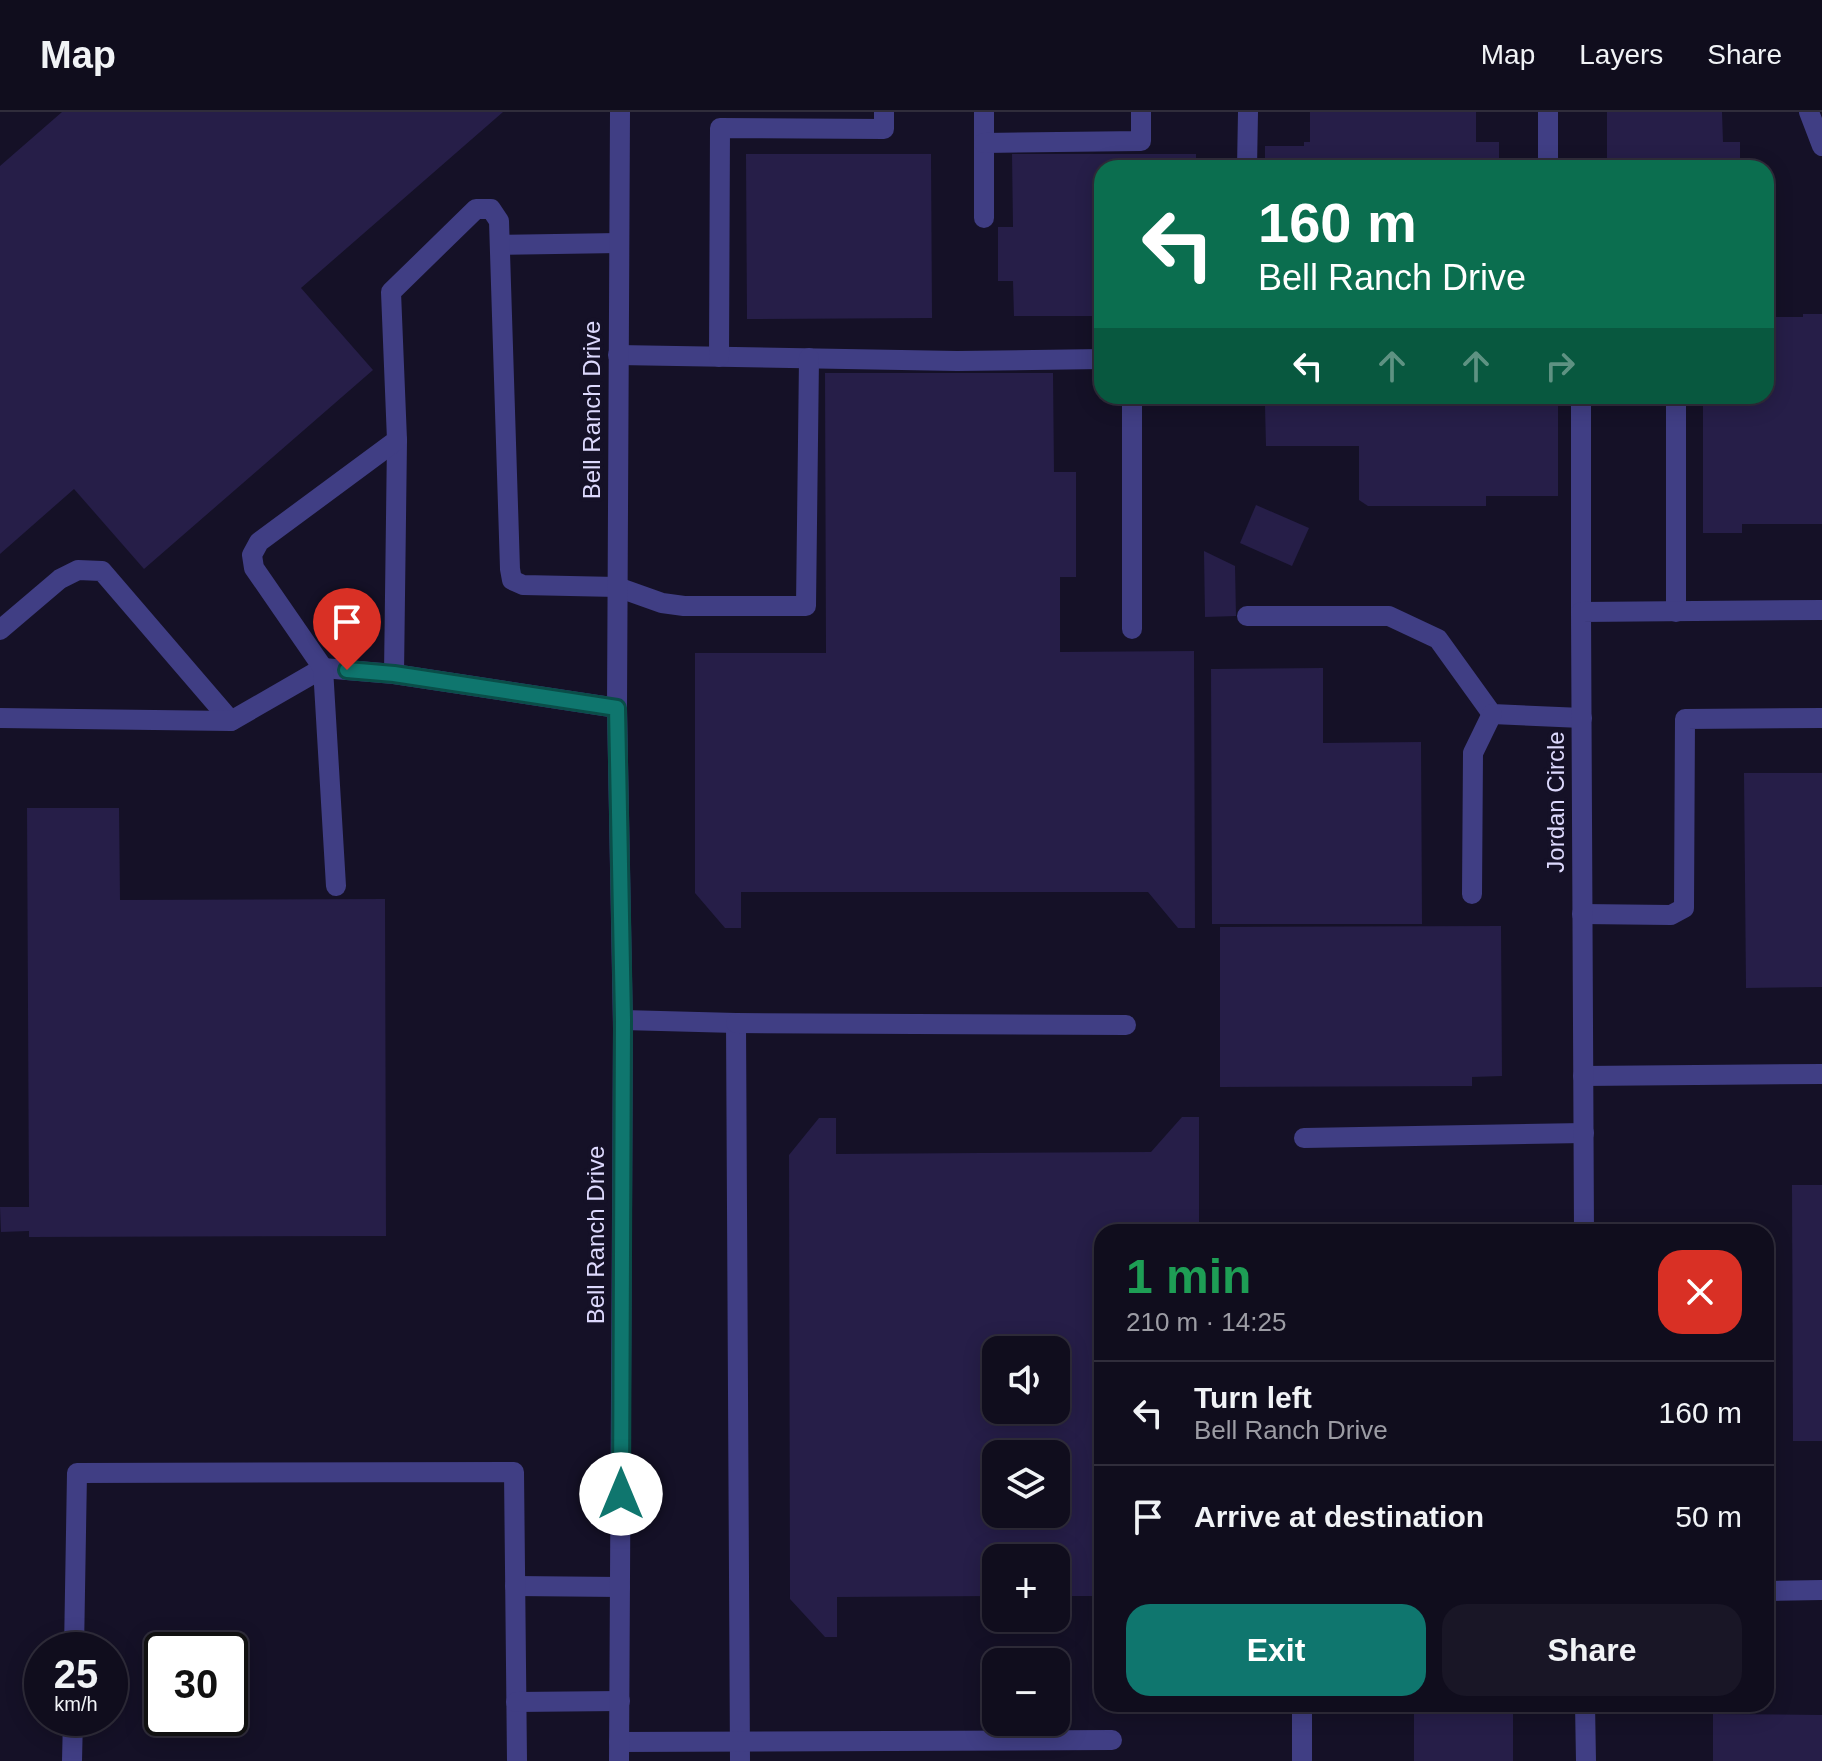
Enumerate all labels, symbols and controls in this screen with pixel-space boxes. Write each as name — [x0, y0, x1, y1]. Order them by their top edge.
text: Map — [40, 34, 116, 76]
text: Map — [1481, 39, 1535, 70]
text: Layers — [1579, 39, 1663, 70]
text: Share — [1707, 39, 1782, 70]
text: 160 m — [1258, 191, 1417, 254]
icon: left — [1126, 192, 1230, 296]
text: Bell Ranch Drive — [1258, 257, 1526, 298]
street label: Bell Ranch Drive — [578, 321, 605, 499]
icon: left — [1286, 344, 1330, 388]
icon: ahead — [1370, 344, 1414, 388]
icon: ahead — [1454, 344, 1498, 388]
icon: right — [1538, 344, 1582, 388]
pin — [313, 588, 381, 670]
icon: arrive — [325, 600, 369, 644]
street label: Jordan Circle — [1542, 731, 1569, 873]
street label: Bell Ranch Drive — [582, 1146, 609, 1324]
text: 1 min — [1126, 1250, 1251, 1303]
button: close — [1658, 1250, 1742, 1334]
text: 210 m · 14:25 — [1126, 1307, 1286, 1337]
map controls — [982, 1336, 1070, 1736]
button: sound — [982, 1336, 1070, 1424]
text: Turn left — [1194, 1381, 1312, 1414]
icon: left — [1126, 1391, 1170, 1435]
text: 160 m — [1659, 1396, 1742, 1429]
text: Bell Ranch Drive — [1194, 1415, 1388, 1445]
button: layers — [982, 1440, 1070, 1528]
position arrow — [579, 1452, 663, 1536]
icon: arrive — [1126, 1495, 1170, 1539]
text: Arrive at destination — [1194, 1500, 1484, 1533]
text: 50 m — [1675, 1500, 1742, 1533]
button: + — [982, 1544, 1070, 1632]
button: Exit — [1126, 1604, 1426, 1696]
button: Share — [1442, 1604, 1742, 1696]
speed limit sign: 30 — [144, 1632, 248, 1736]
button: − — [982, 1648, 1070, 1736]
text: 25 — [54, 1652, 98, 1696]
text: km/h — [54, 1693, 98, 1715]

